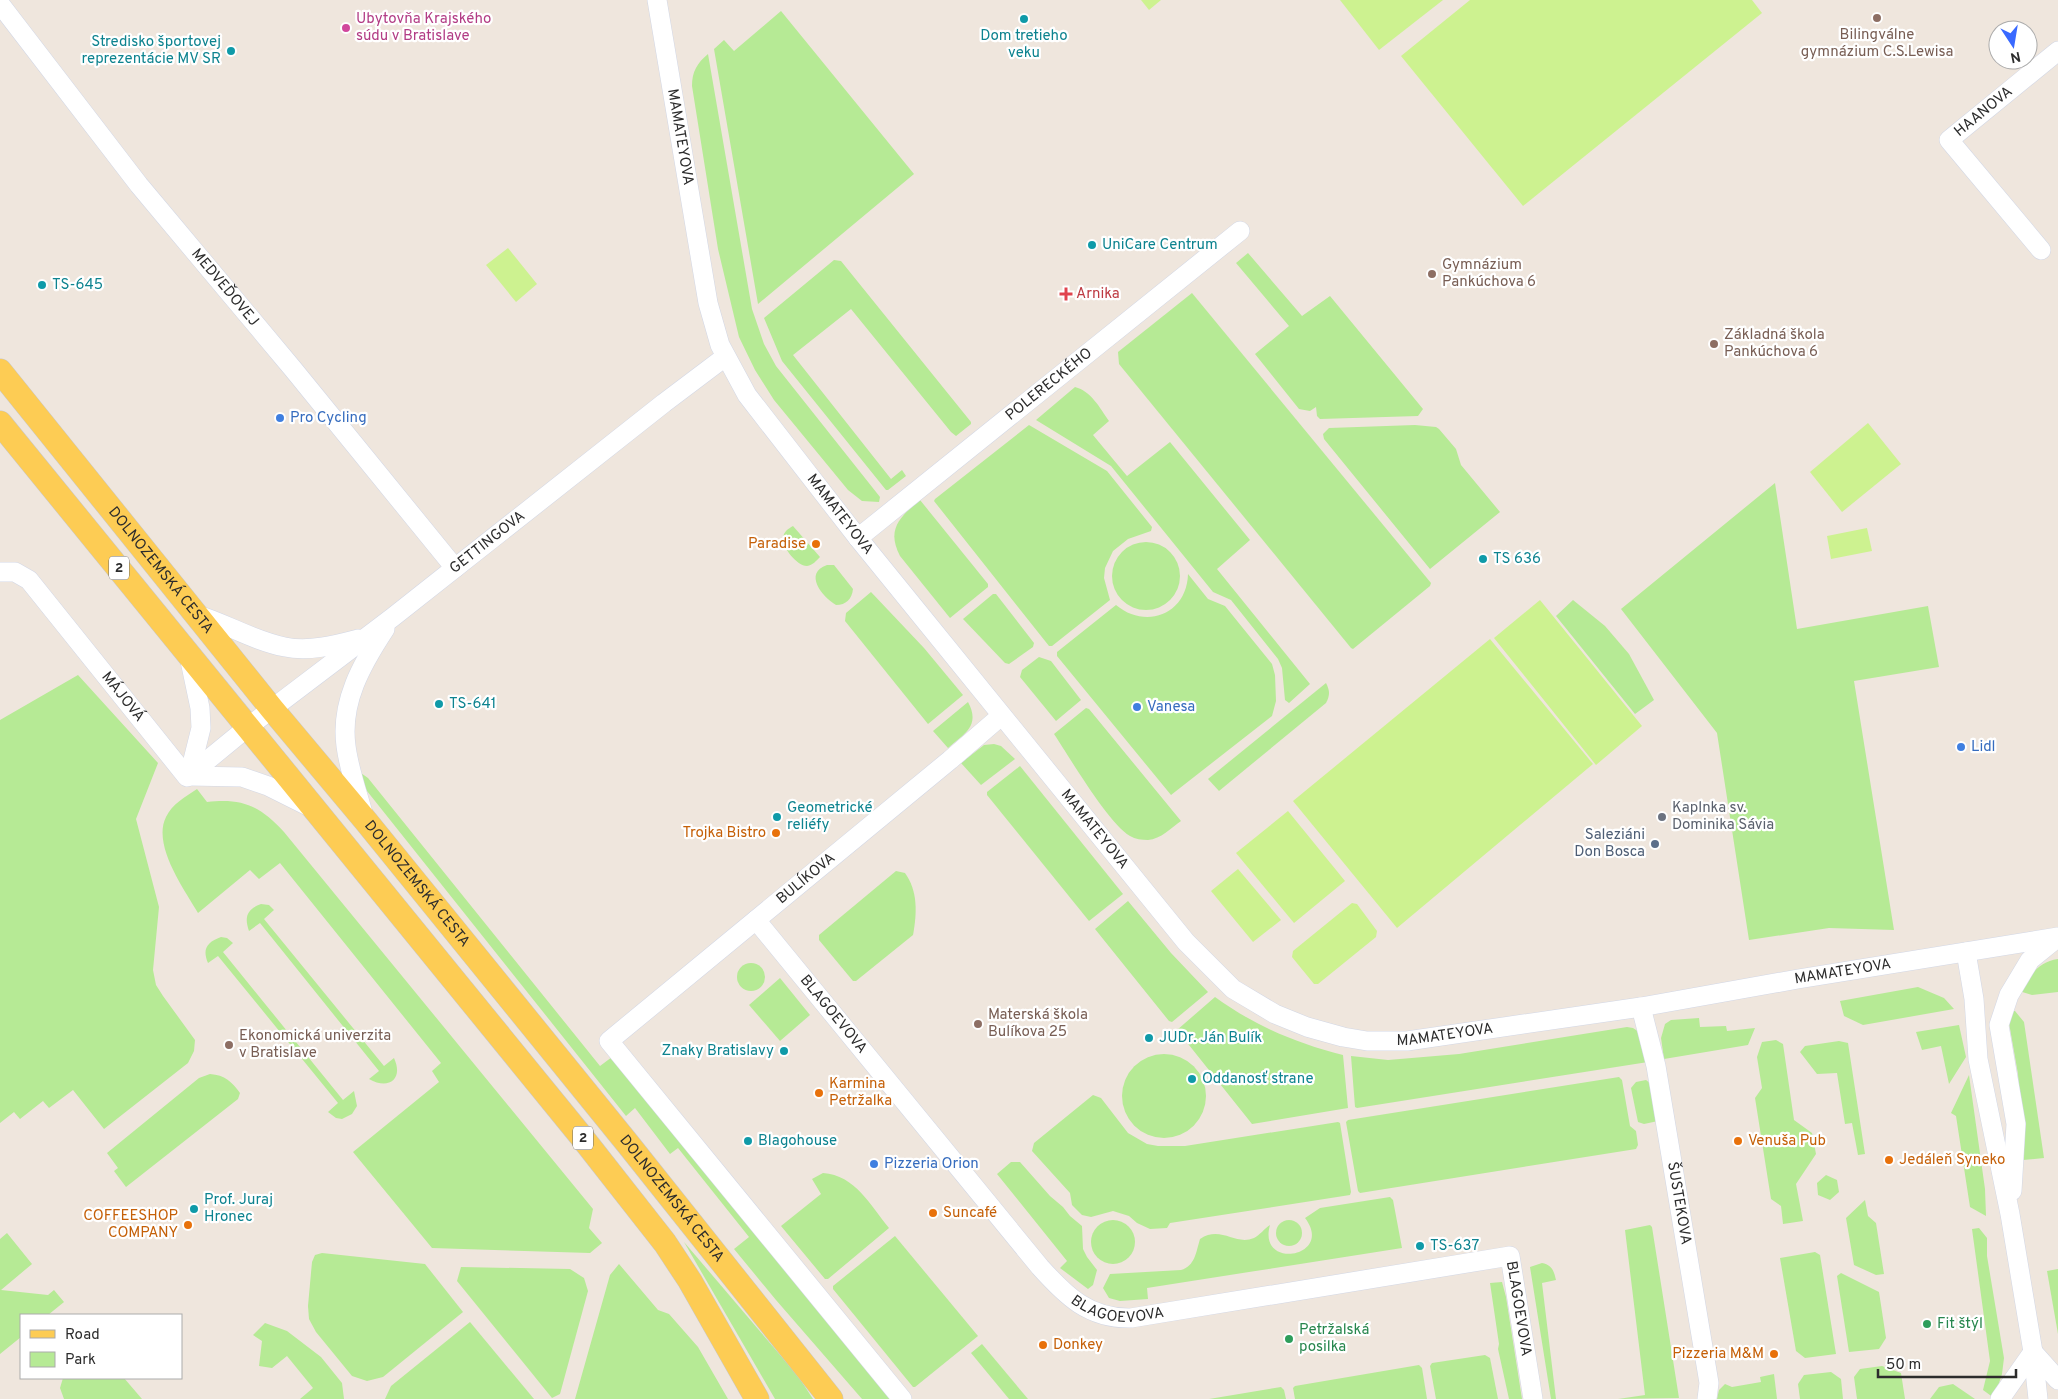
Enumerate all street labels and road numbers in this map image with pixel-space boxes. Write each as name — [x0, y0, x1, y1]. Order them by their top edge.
street label: HAANOVA — [1951, 82, 2017, 141]
street label: MAMATEYOVA — [663, 87, 698, 187]
street label: MEDVEĎOVEJ — [187, 245, 263, 330]
street label: POLERECKÉHO — [1002, 344, 1096, 425]
street label: MAMATEYOVA — [802, 470, 877, 559]
street label: DOLNOZEMSKÁ CESTA — [104, 503, 217, 638]
street label: GETTINGOVA — [446, 507, 529, 578]
road number: 2 — [109, 556, 129, 580]
street label: MÁJOVÁ — [97, 668, 149, 726]
street label: MAMATEYOVA — [1056, 785, 1133, 873]
street label: DOLNOZEMSKÁ CESTA — [360, 817, 474, 951]
street label: BULÍKOVA — [773, 849, 839, 908]
street label: MAMATEYOVA — [1793, 955, 1892, 989]
street label: BLAGOEVOVA — [795, 971, 871, 1058]
street label: MAMATEYOVA — [1396, 1019, 1494, 1051]
road number: 2 — [573, 1126, 593, 1150]
street label: DOLNOZEMSKÁ CESTA — [615, 1131, 728, 1266]
street label: ŠUSTEKOVA — [1663, 1160, 1695, 1246]
street label: BLAGOEVOVA — [1501, 1259, 1535, 1358]
street label: BLAGOEVOVA — [1067, 1291, 1165, 1328]

